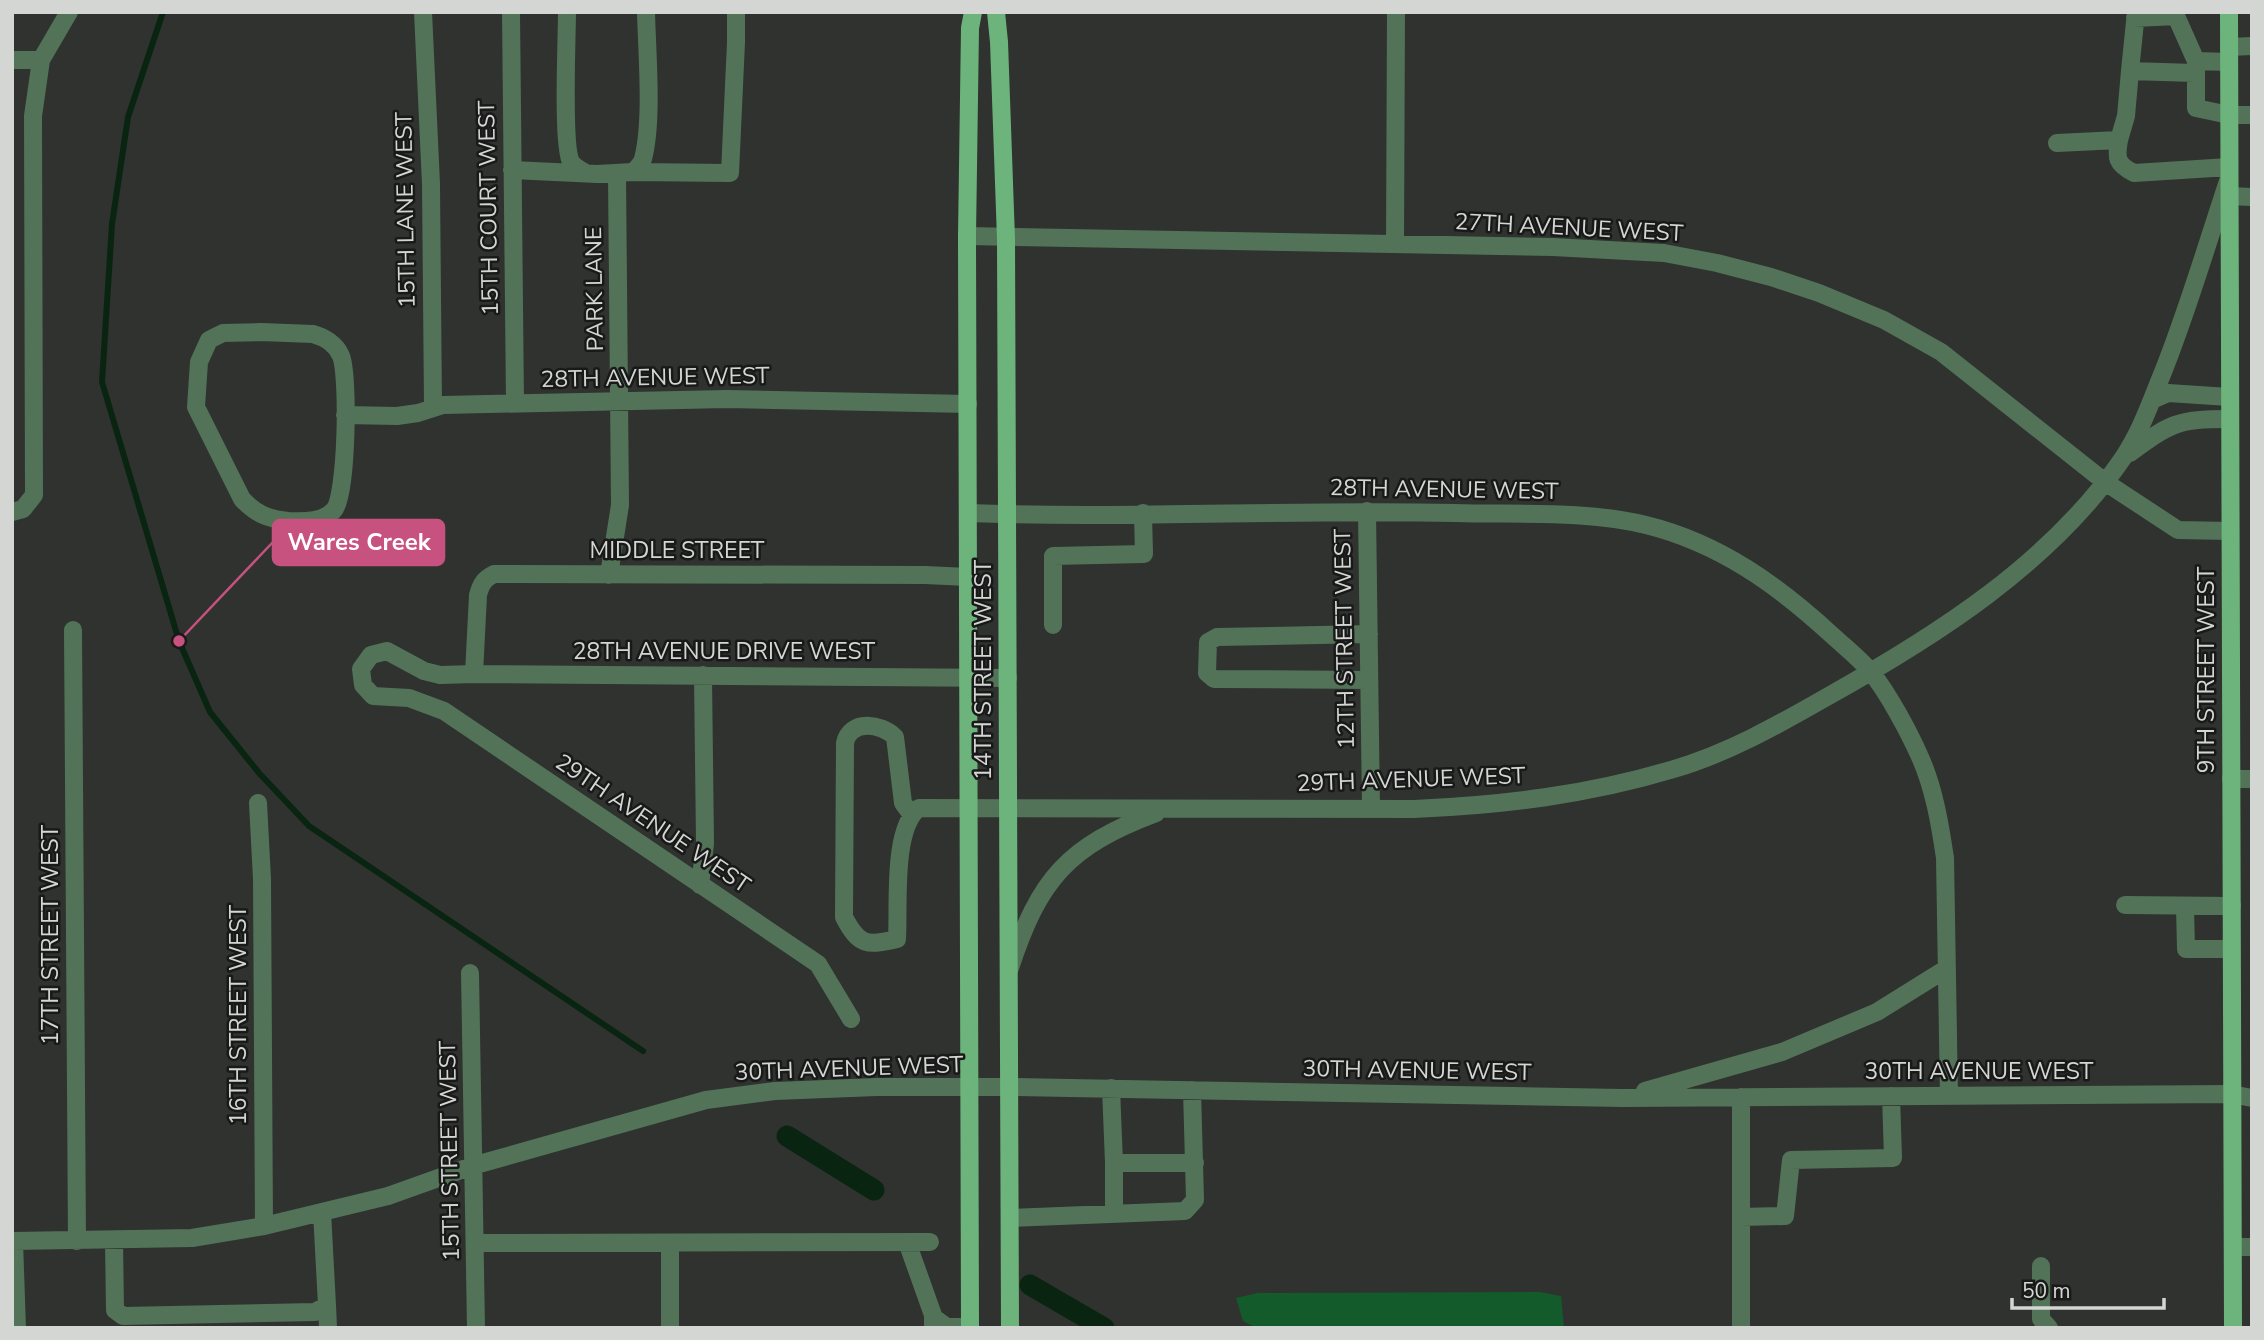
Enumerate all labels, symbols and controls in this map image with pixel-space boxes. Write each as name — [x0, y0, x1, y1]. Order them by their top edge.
street label: 15TH COURT WEST — [471, 100, 506, 316]
street label: 15TH LANE WEST — [388, 112, 423, 308]
street label: 27TH AVENUE WEST — [1454, 206, 1684, 249]
street label: PARK LANE — [578, 226, 611, 352]
street label: 28TH AVENUE WEST — [540, 360, 770, 395]
street label: 28TH AVENUE WEST — [1329, 472, 1559, 507]
callout: Wares Creek — [273, 520, 444, 565]
text: Wares Creek — [287, 526, 432, 558]
street label: 12TH STREET WEST — [1327, 528, 1362, 749]
street label: MIDDLE STREET — [590, 535, 765, 566]
street label: 14TH STREET WEST — [968, 560, 999, 780]
street label: 9TH STREET WEST — [2191, 567, 2222, 773]
street label: 28TH AVENUE DRIVE WEST — [573, 636, 875, 667]
street label: 29TH AVENUE WEST — [549, 747, 756, 900]
street label: 29TH AVENUE WEST — [1296, 760, 1526, 799]
street label: 17TH STREET WEST — [35, 825, 66, 1045]
street label: 16TH STREET WEST — [223, 905, 254, 1125]
street label: 15TH STREET WEST — [432, 1040, 467, 1261]
street label: 30TH AVENUE WEST — [734, 1049, 964, 1088]
street label: 30TH AVENUE WEST — [1302, 1053, 1532, 1088]
street label: 30TH AVENUE WEST — [1865, 1056, 2094, 1087]
scale bar — [2012, 1266, 2164, 1310]
text: 50 m — [2022, 1277, 2071, 1305]

